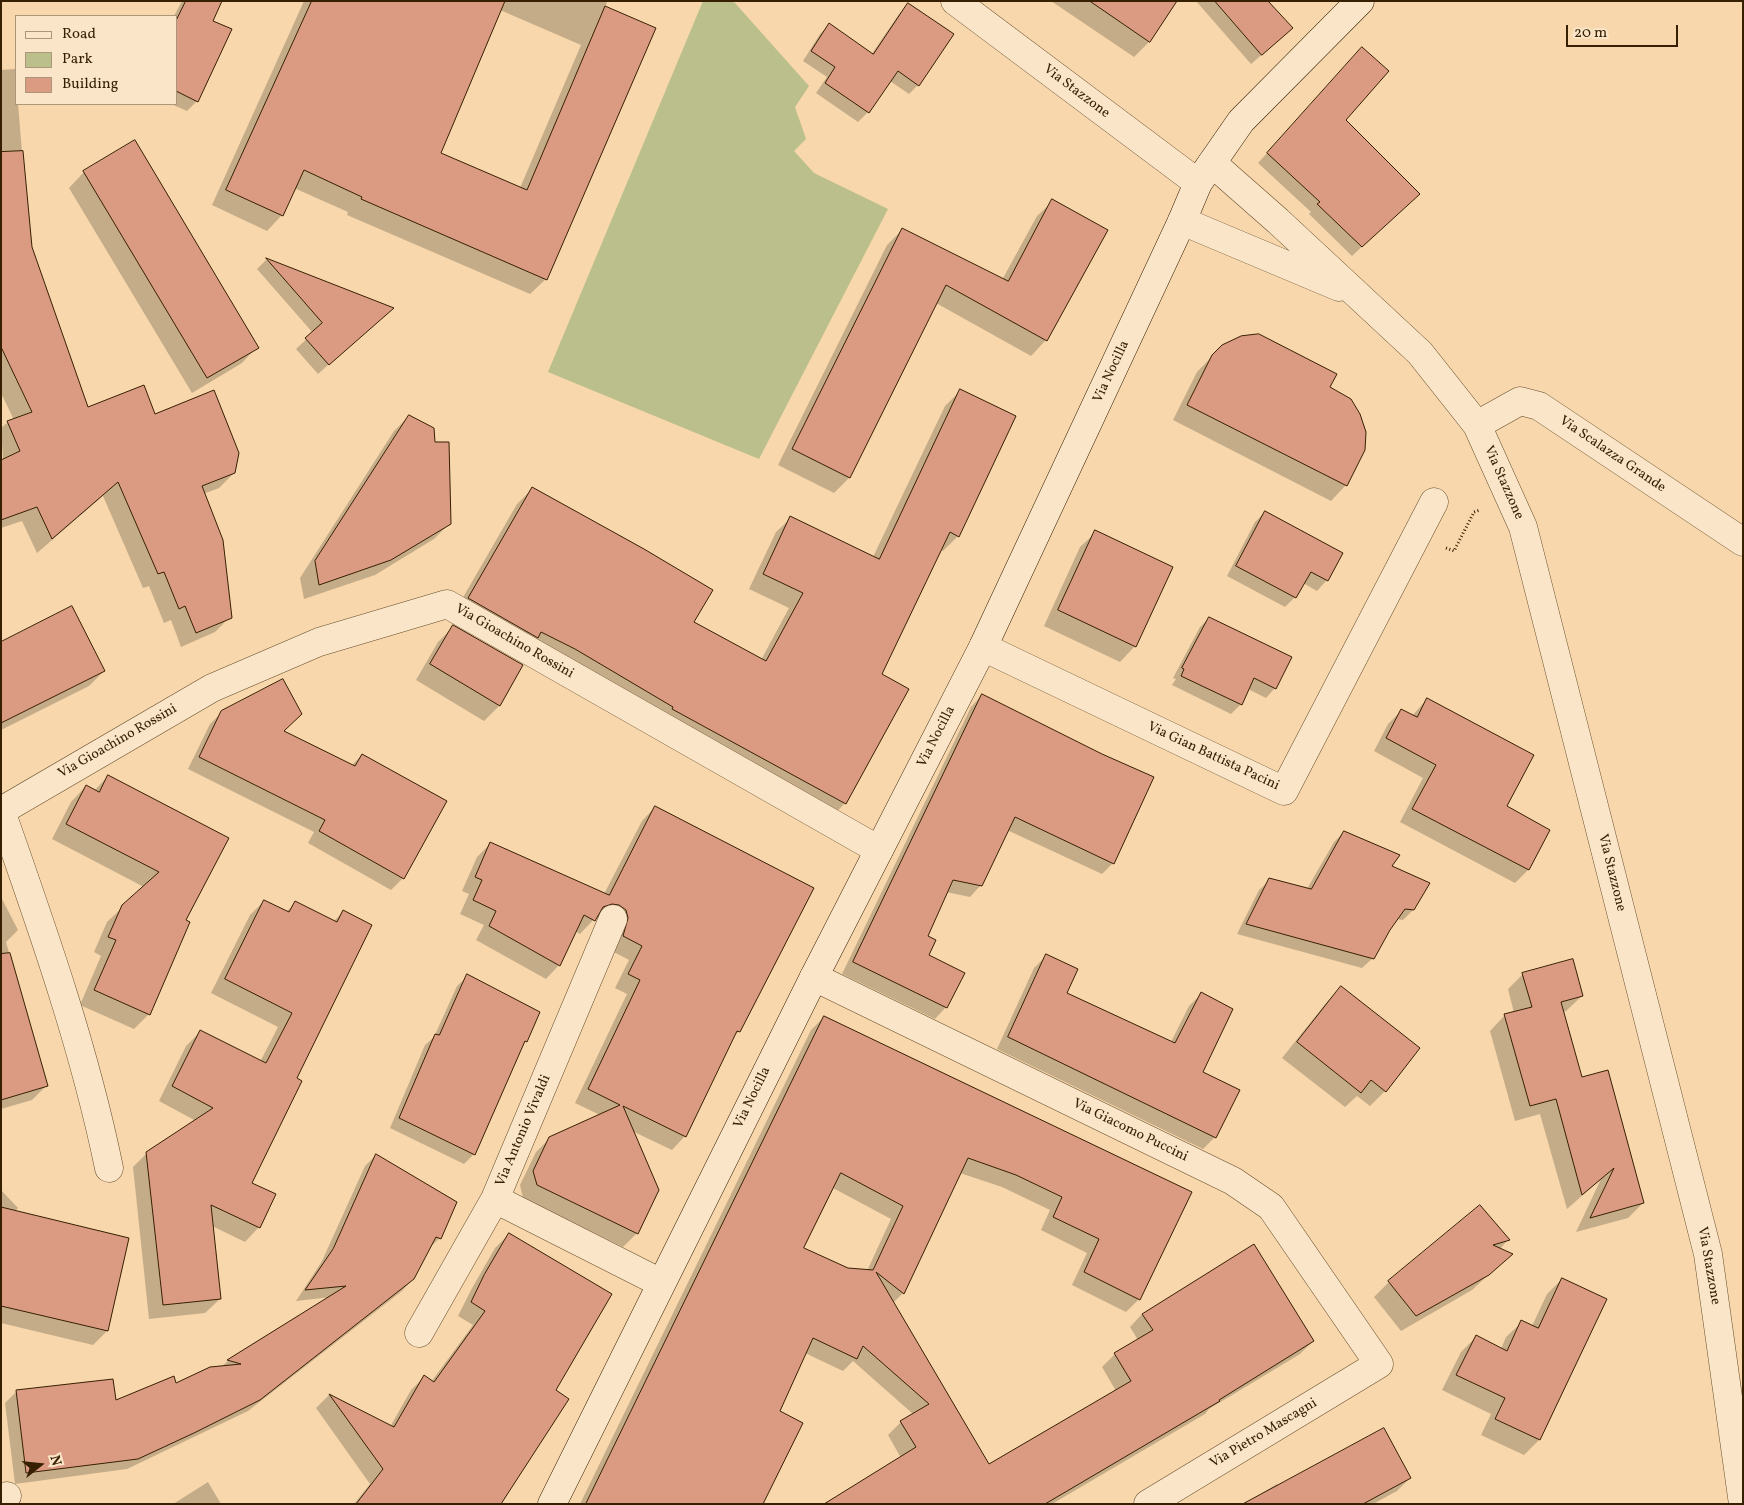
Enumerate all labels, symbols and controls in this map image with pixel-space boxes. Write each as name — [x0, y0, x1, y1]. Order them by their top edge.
legend — [15, 15, 178, 105]
scale bar — [1569, 15, 1682, 47]
text: 20 m — [1574, 23, 1607, 44]
text: Road — [62, 24, 96, 45]
text: Park — [62, 49, 93, 70]
street label: Via Stazzone — [1039, 62, 1113, 122]
text: Building — [62, 74, 118, 95]
street label: Via Nocilla — [1090, 338, 1134, 406]
street label: Via Scalazza Grande — [1556, 413, 1668, 497]
street label: Via Stazzone — [1479, 444, 1527, 522]
street label: Via Gioachino Rossini — [452, 601, 576, 683]
street label: Via Gioachino Rossini — [56, 701, 180, 783]
street label: Via Nocilla — [914, 704, 960, 770]
street label: Via Gian Battista Pacini — [1144, 719, 1282, 795]
street label: Via Stazzone — [1593, 833, 1629, 913]
street label: Via Nocilla — [731, 1064, 775, 1132]
street label: Via Antonio Vivaldi — [493, 1073, 555, 1189]
street label: Via Giacomo Puccini — [1070, 1096, 1190, 1166]
street label: Via Stazzone — [1693, 1226, 1723, 1306]
street label: Via Pietro Mascagni — [1207, 1395, 1321, 1473]
north arrow — [15, 1440, 65, 1490]
text: N — [44, 1453, 65, 1468]

